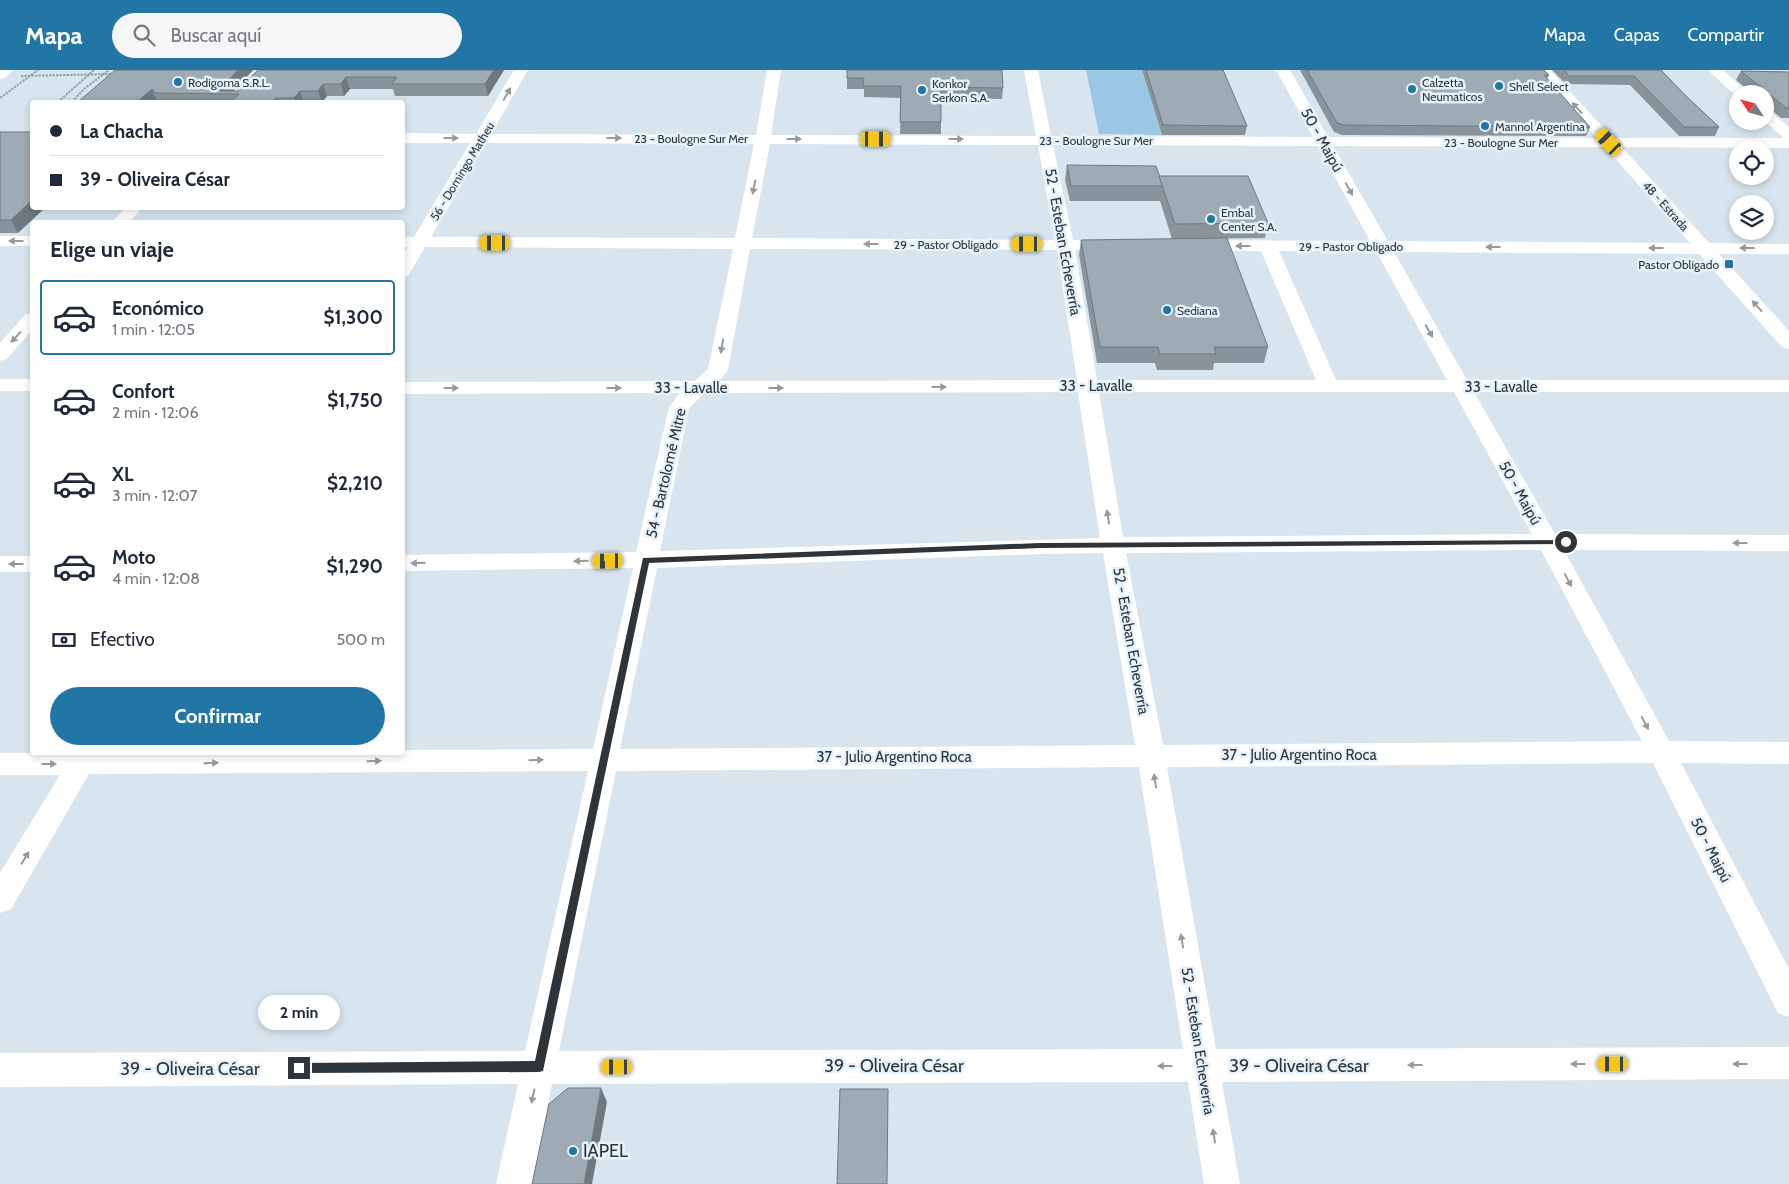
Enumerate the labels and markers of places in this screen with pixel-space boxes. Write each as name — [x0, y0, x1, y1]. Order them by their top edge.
place label: Rodigoma S.R.L. — [188, 75, 270, 90]
place label: Calzetta Neumaticos — [1422, 75, 1482, 104]
marker: Rodigoma S.R.L. — [172, 76, 184, 88]
place label: Konkor Serkon S.A. — [932, 76, 989, 105]
place label: Shell Select — [1509, 79, 1569, 94]
marker: Shell Select — [1493, 80, 1505, 92]
marker: Calzetta Neumaticos — [1406, 83, 1418, 95]
marker: Konkor Serkon S.A. — [916, 84, 928, 96]
place label: Mannol Argentina — [1495, 119, 1585, 134]
marker: Mannol Argentina — [1479, 120, 1491, 132]
place label: Embal Center S.A. — [1221, 205, 1277, 234]
marker: Embal Center S.A. — [1205, 213, 1217, 225]
place label: Pastor Obligado — [1638, 257, 1719, 272]
marker: Pastor Obligado — [1723, 258, 1735, 270]
place label: Sediana — [1177, 303, 1218, 318]
marker: Sediana — [1161, 304, 1173, 316]
place label: IAPEL — [583, 1140, 628, 1162]
marker: IAPEL — [567, 1145, 579, 1157]

